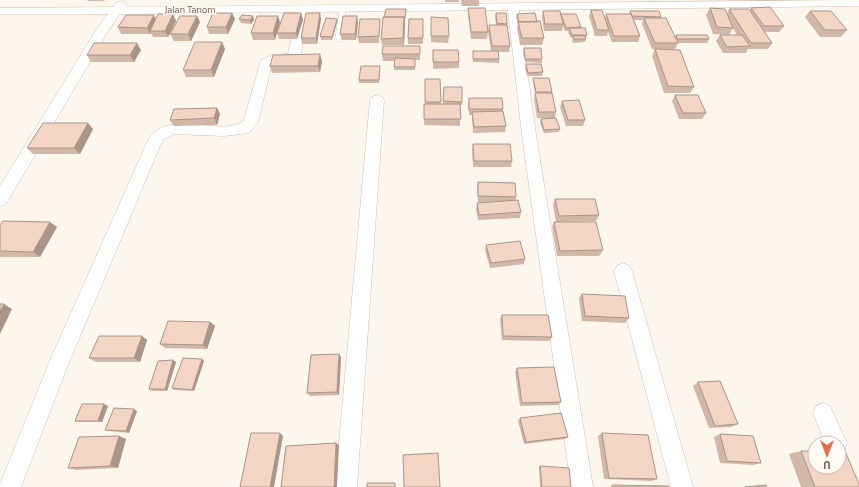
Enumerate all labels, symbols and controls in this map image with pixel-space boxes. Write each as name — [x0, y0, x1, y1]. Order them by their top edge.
street label: Jalan Tanom — [164, 2, 216, 17]
north arrow — [807, 435, 847, 475]
text: U — [823, 457, 831, 473]

